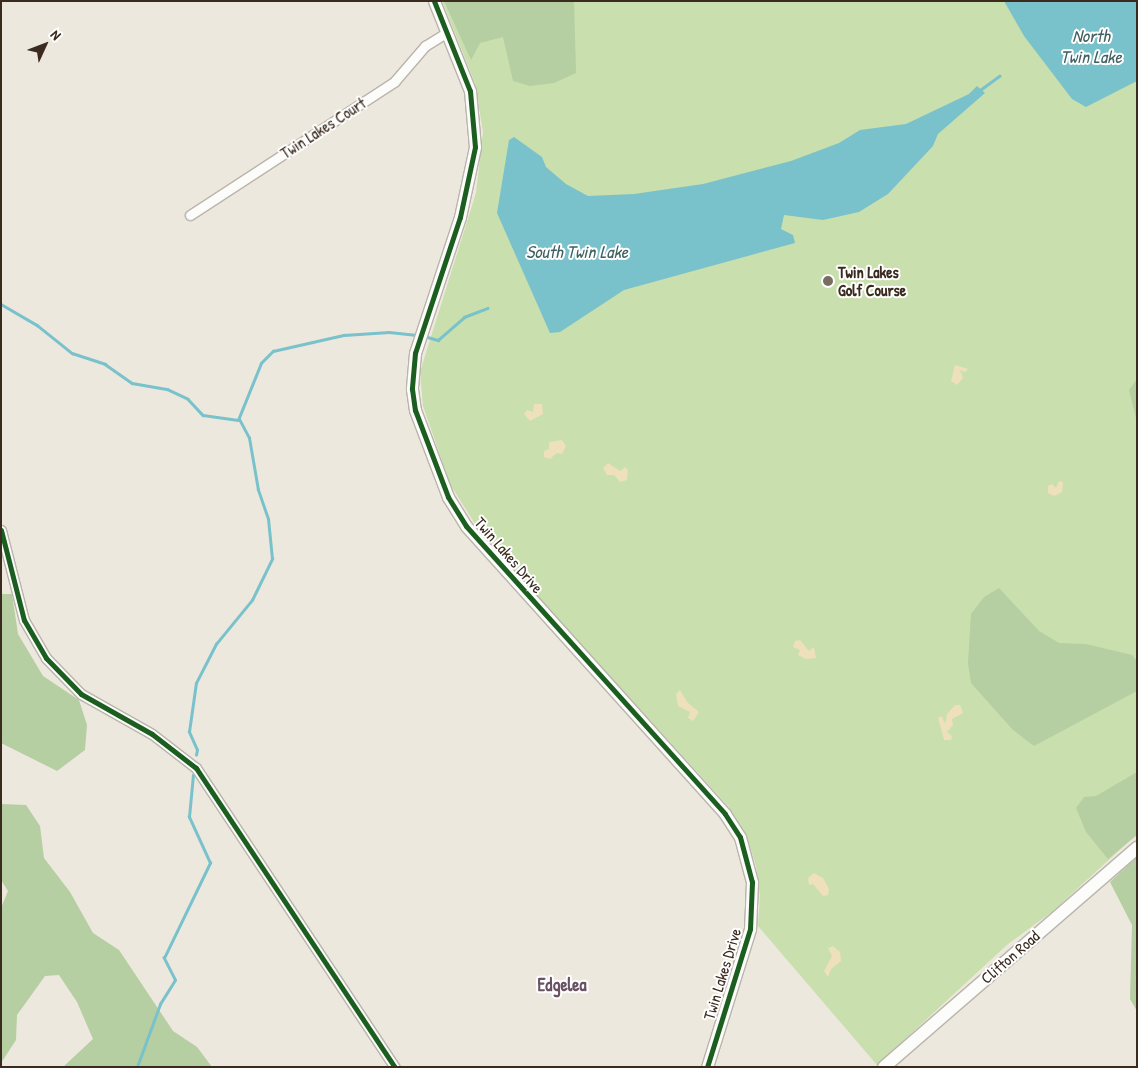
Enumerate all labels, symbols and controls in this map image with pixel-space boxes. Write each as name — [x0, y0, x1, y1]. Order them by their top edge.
north arrow — [20, 20, 70, 70]
text: N — [47, 25, 66, 44]
water label: North Twin Lake — [1060, 26, 1122, 68]
street label: Twin Lakes Court — [277, 93, 369, 163]
water label: South Twin Lake — [526, 241, 628, 263]
place label: Twin Lakes Golf Course — [838, 262, 906, 300]
marker: Twin Lakes Golf Course — [822, 275, 834, 287]
street label: Twin Lakes Drive — [471, 513, 547, 597]
street label: Twin Lakes Drive — [699, 926, 745, 1022]
street label: Clifton Road — [977, 926, 1043, 988]
district label: Edgelea — [537, 974, 587, 996]

